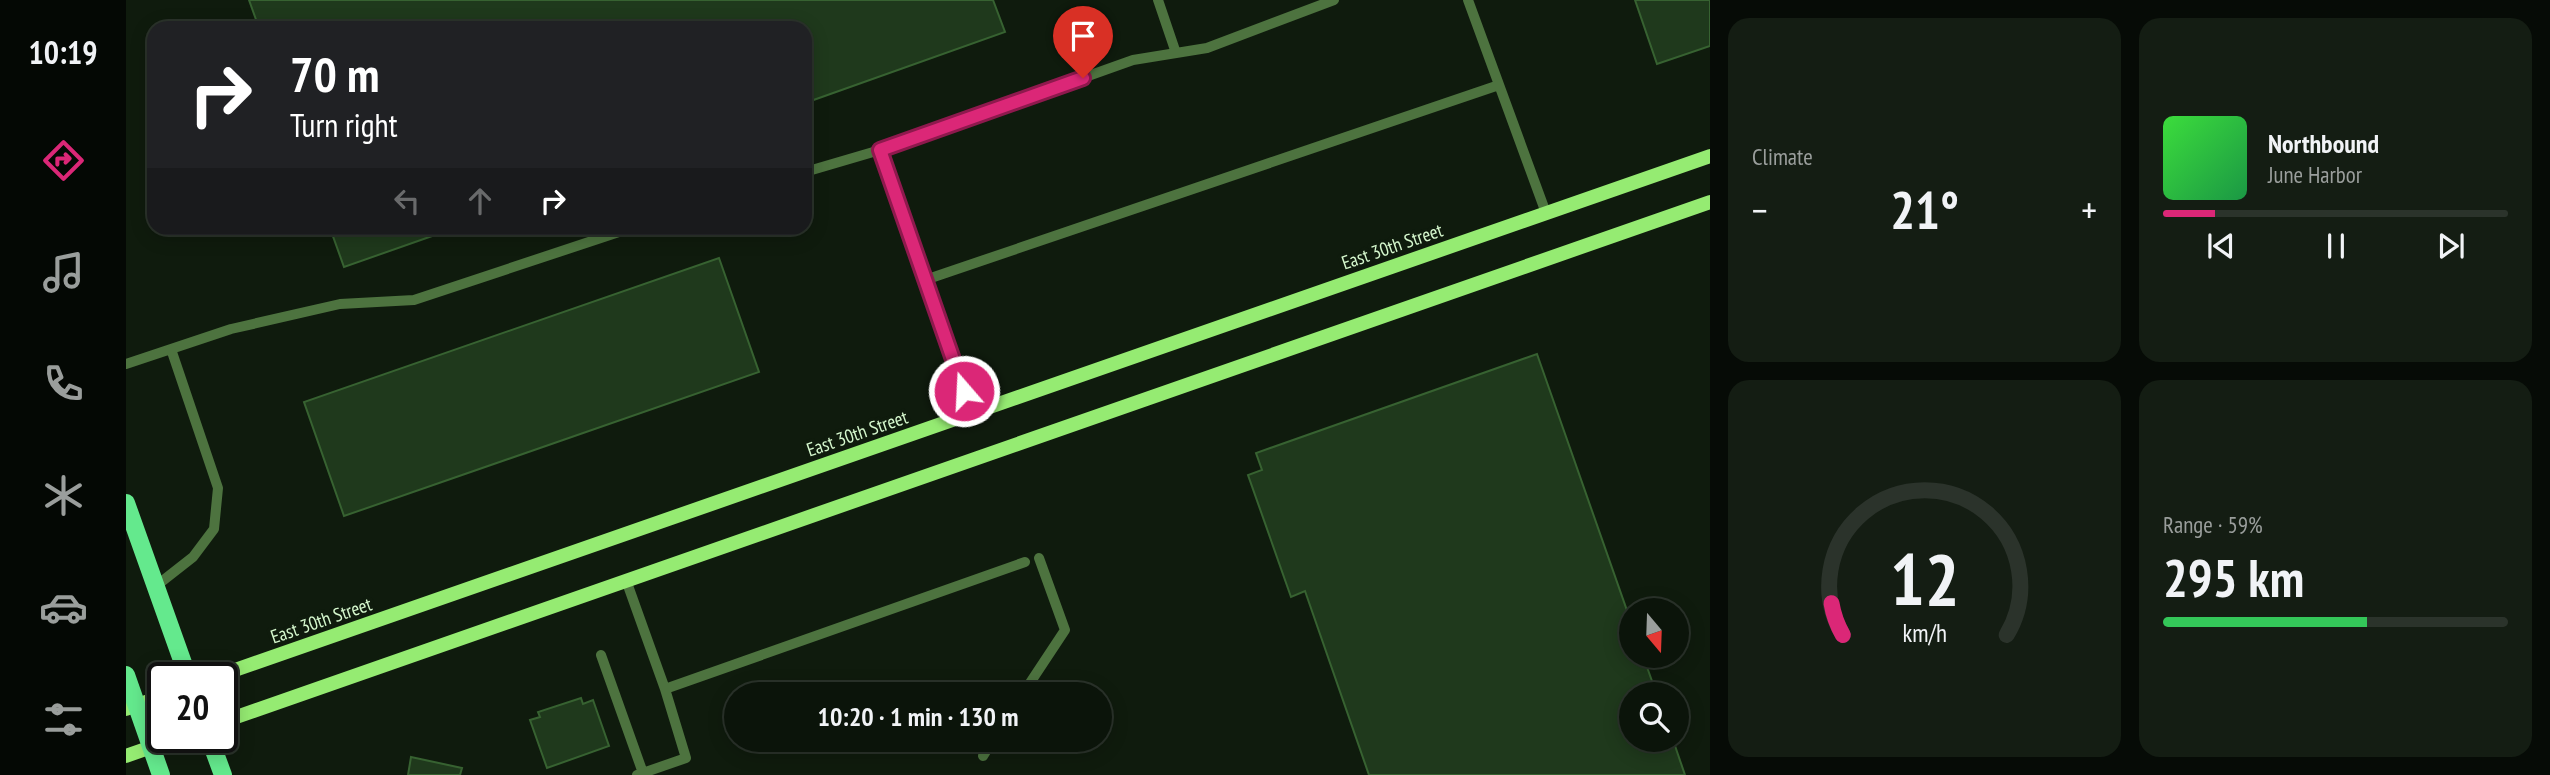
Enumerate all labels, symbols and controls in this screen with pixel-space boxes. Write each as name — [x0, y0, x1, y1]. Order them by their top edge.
pin — [1053, 6, 1113, 78]
icon: arrive — [1064, 17, 1102, 55]
text: 10:19 — [28, 31, 98, 73]
text: 70 m — [290, 42, 379, 106]
icon: right — [175, 49, 266, 140]
text: Turn right — [290, 104, 398, 146]
text: Northbound — [2268, 127, 2379, 160]
icon: directions — [39, 136, 88, 185]
text: Climate — [1752, 142, 1813, 171]
text: June Harbor — [2268, 160, 2362, 189]
text: 21° — [1890, 176, 1959, 243]
icon: left — [388, 182, 426, 220]
icon: ahead — [461, 182, 499, 220]
icon: right — [534, 182, 572, 220]
text: − — [1752, 185, 1768, 234]
text: + — [2081, 185, 2097, 234]
street label: East 30th Street — [1338, 217, 1446, 275]
icon: previous — [2202, 227, 2240, 265]
icon: pause — [2317, 227, 2355, 265]
icon: next — [2432, 227, 2470, 265]
icon: music — [39, 248, 88, 297]
position arrow — [927, 354, 1001, 428]
icon: phone — [39, 359, 88, 408]
street label: East 30th Street — [803, 404, 911, 462]
icon: climate — [39, 471, 88, 520]
text: Range · 59% — [2163, 510, 2263, 539]
text: 12 — [1890, 531, 1959, 625]
text: 295 km — [2163, 544, 2304, 611]
icon: car — [39, 583, 88, 632]
street label: East 30th Street — [267, 591, 375, 649]
north arrow — [1619, 598, 1689, 668]
map controls — [1619, 598, 1689, 752]
text: km/h — [1902, 616, 1947, 648]
speed limit sign: 20 — [147, 662, 238, 753]
button: search — [1619, 682, 1689, 752]
icon: filters — [39, 695, 88, 744]
text: 10:20 · 1 min · 130 m — [818, 700, 1018, 733]

